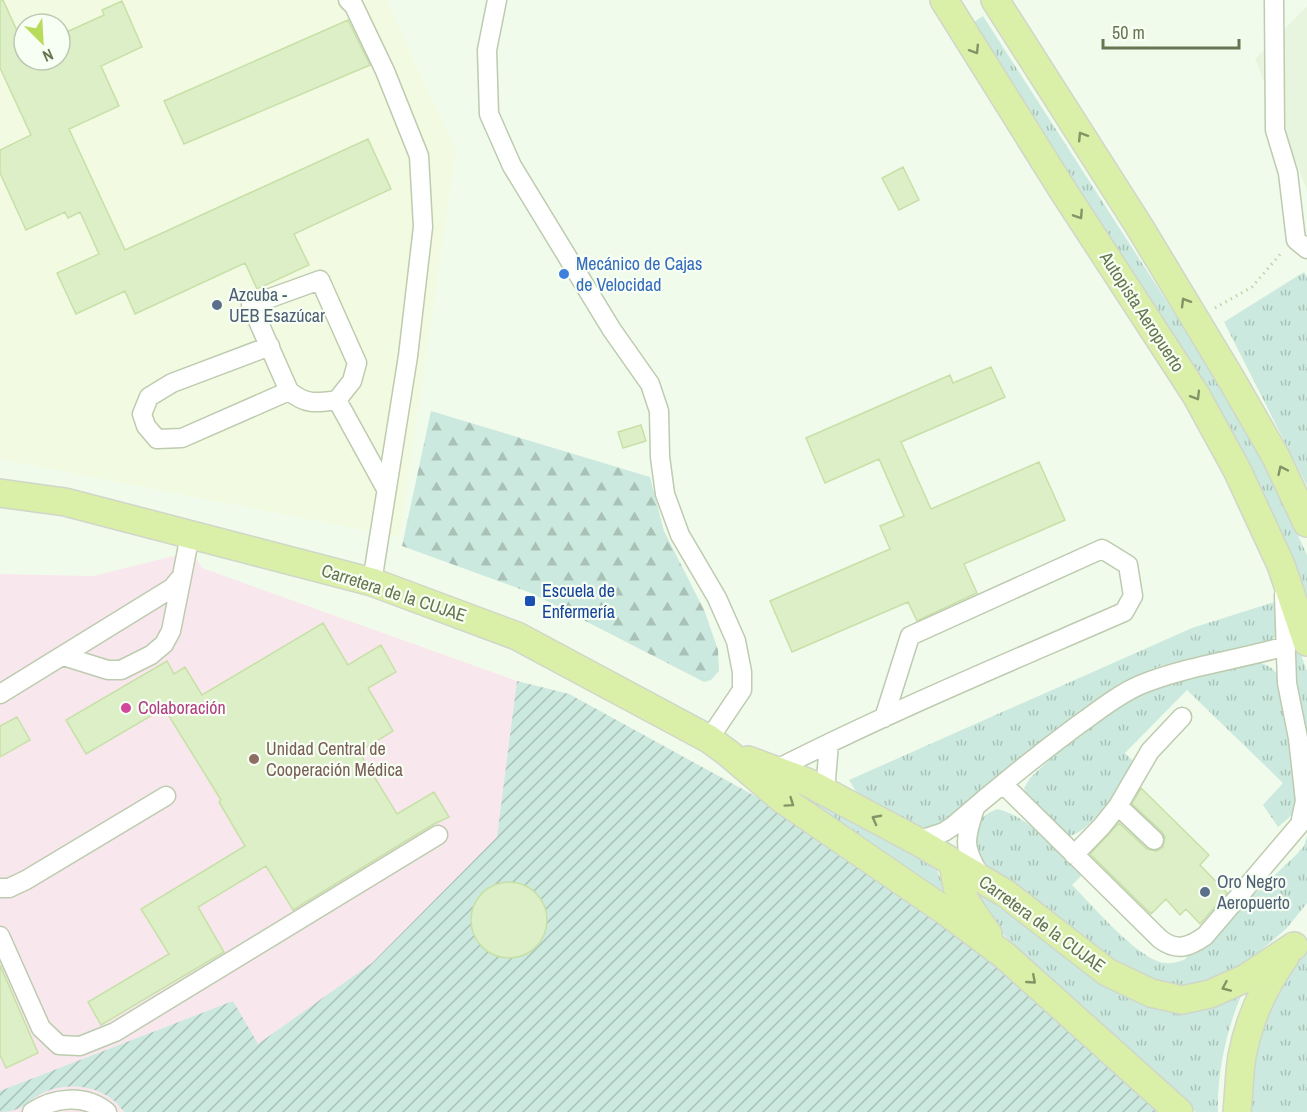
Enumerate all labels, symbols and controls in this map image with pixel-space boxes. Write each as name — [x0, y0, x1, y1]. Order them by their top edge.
north arrow — [12, 12, 72, 72]
scale bar — [1103, 12, 1240, 50]
text: 50 m — [1112, 20, 1145, 45]
one-way arrow — [968, 43, 979, 54]
text: N — [39, 44, 57, 68]
one-way arrow — [1077, 132, 1089, 142]
one-way arrow — [1072, 208, 1083, 219]
street label: Autopista Aeropuerto — [1094, 246, 1191, 377]
place label: Mecánico de Cajas de Velocidad — [576, 251, 702, 297]
marker: Mecánico de Cajas de Velocidad — [557, 267, 571, 281]
place label: Azcuba - UEB Esazúcar — [228, 282, 325, 328]
marker: Azcuba - UEB Esazúcar — [210, 298, 224, 312]
one-way arrow — [1180, 298, 1192, 308]
one-way arrow — [1189, 390, 1200, 400]
one-way arrow — [1278, 466, 1290, 477]
street label: Carretera de la CUJAE — [319, 557, 470, 628]
place label: Escuela de Enfermería — [542, 578, 615, 624]
marker: Escuela de Enfermería — [523, 594, 537, 608]
place label: Colaboración — [138, 695, 226, 720]
marker: Colaboración — [119, 701, 133, 715]
place label: Unidad Central de Cooperación Médica — [266, 736, 403, 782]
marker: Unidad Central de Cooperación Médica — [247, 752, 261, 766]
one-way arrow — [783, 796, 794, 807]
one-way arrow — [871, 815, 882, 826]
street label: Carretera de la CUJAE — [974, 869, 1111, 978]
place label: Oro Negro Aeropuerto — [1216, 869, 1290, 915]
marker: Oro Negro Aeropuerto — [1198, 885, 1212, 899]
one-way arrow — [1025, 973, 1036, 984]
one-way arrow — [1222, 980, 1233, 992]

